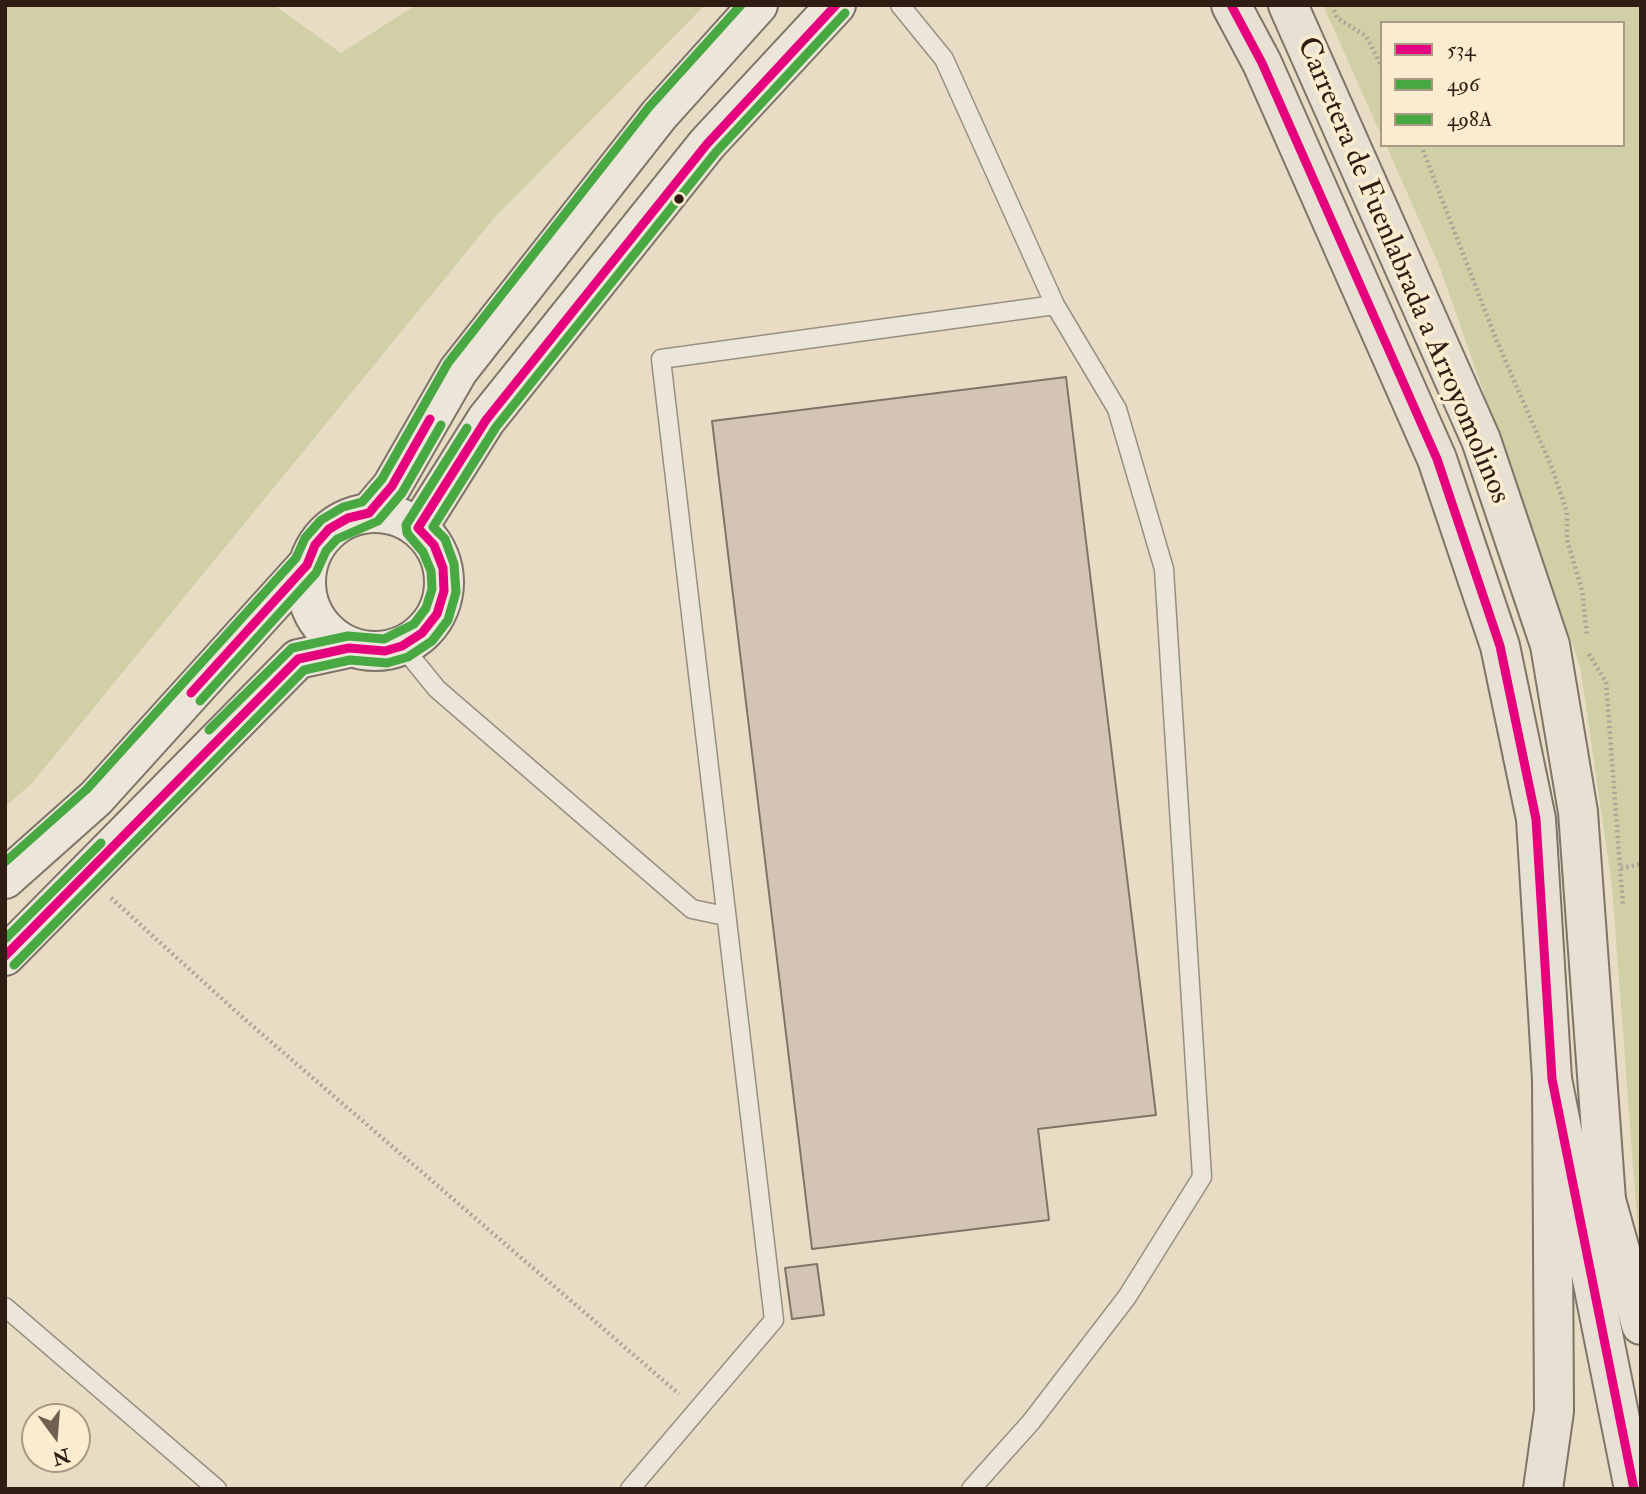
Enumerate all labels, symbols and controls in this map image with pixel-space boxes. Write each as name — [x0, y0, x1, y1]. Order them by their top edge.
legend — [1380, 21, 1625, 147]
street label: Carretera de Fuenlabrada a Arroyomolinos — [1287, 33, 1517, 509]
text: 534 — [1447, 36, 1476, 63]
text: 496 — [1447, 71, 1480, 98]
text: 498A — [1447, 106, 1492, 133]
unlabelled marker — [672, 192, 686, 206]
north arrow — [21, 1403, 91, 1473]
text: N — [50, 1442, 73, 1470]

